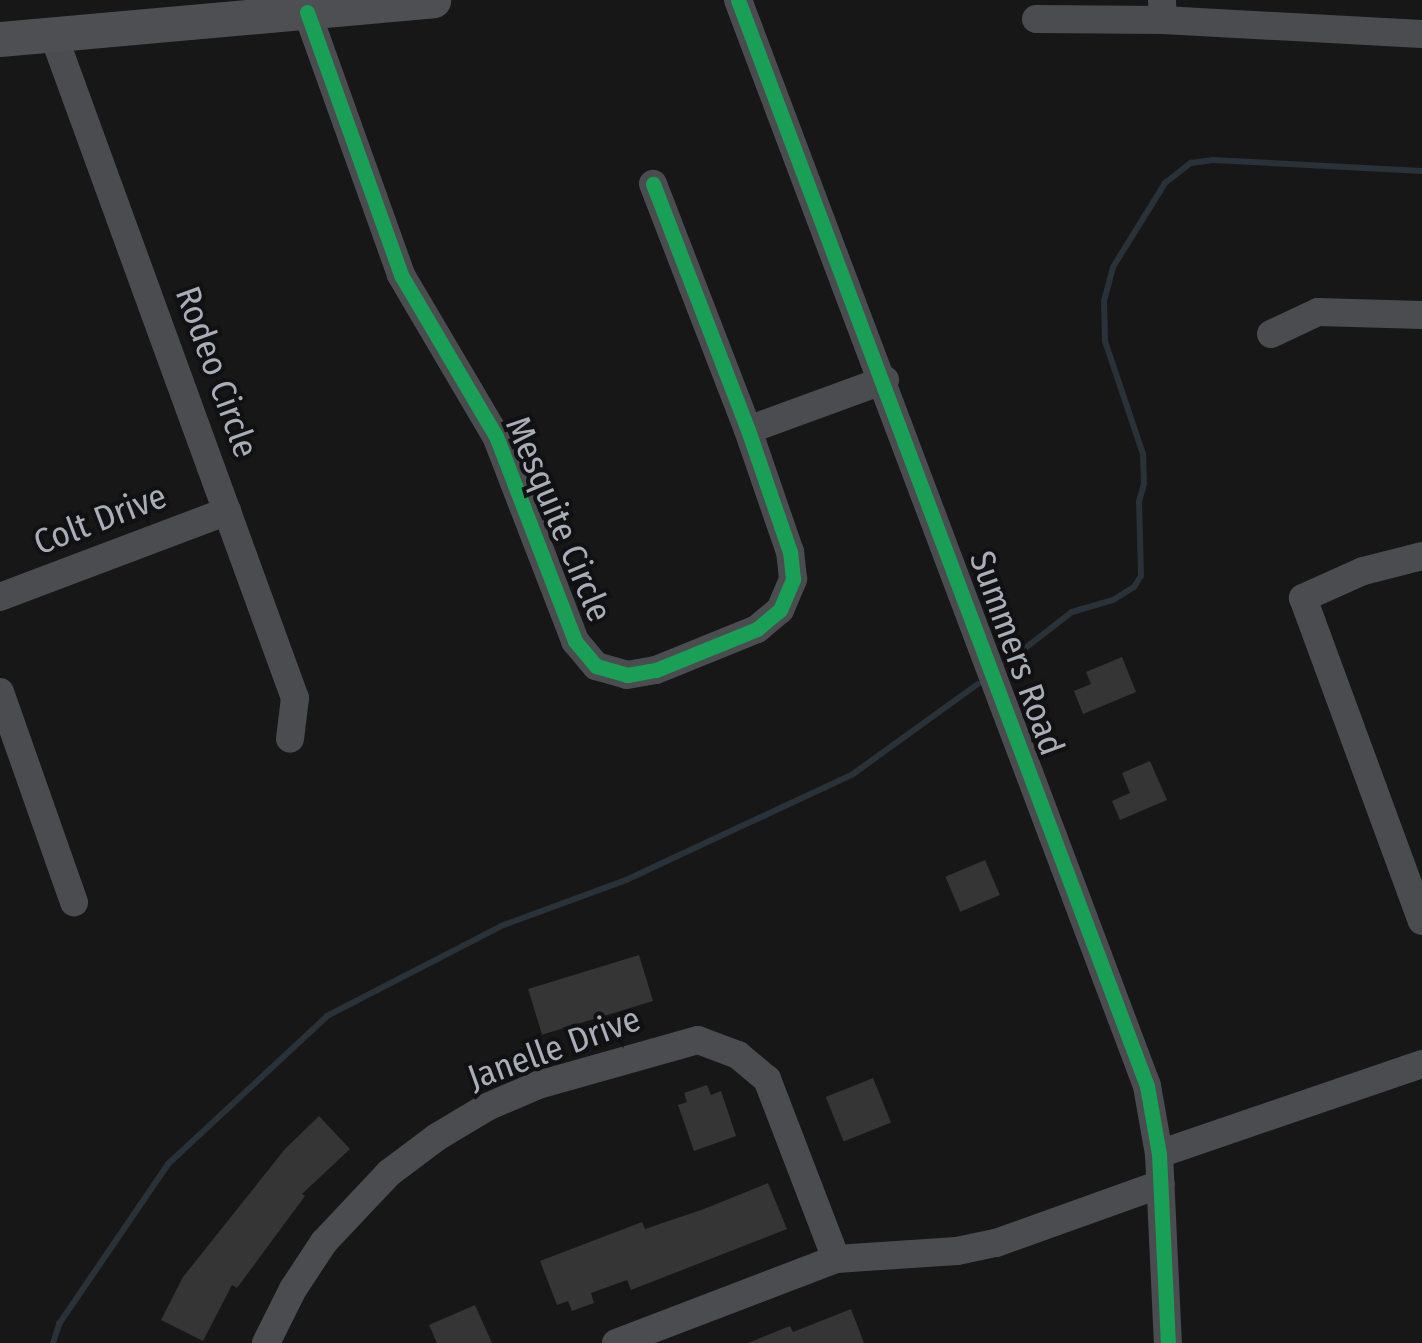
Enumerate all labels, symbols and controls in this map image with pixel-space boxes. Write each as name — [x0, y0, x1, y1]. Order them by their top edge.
street label: Rodeo Circle — [167, 281, 267, 463]
street label: Mesquite Circle — [497, 410, 621, 628]
street label: Colt Drive — [28, 475, 172, 563]
street label: Summers Road — [961, 545, 1073, 761]
street label: Janelle Drive — [462, 997, 646, 1099]

